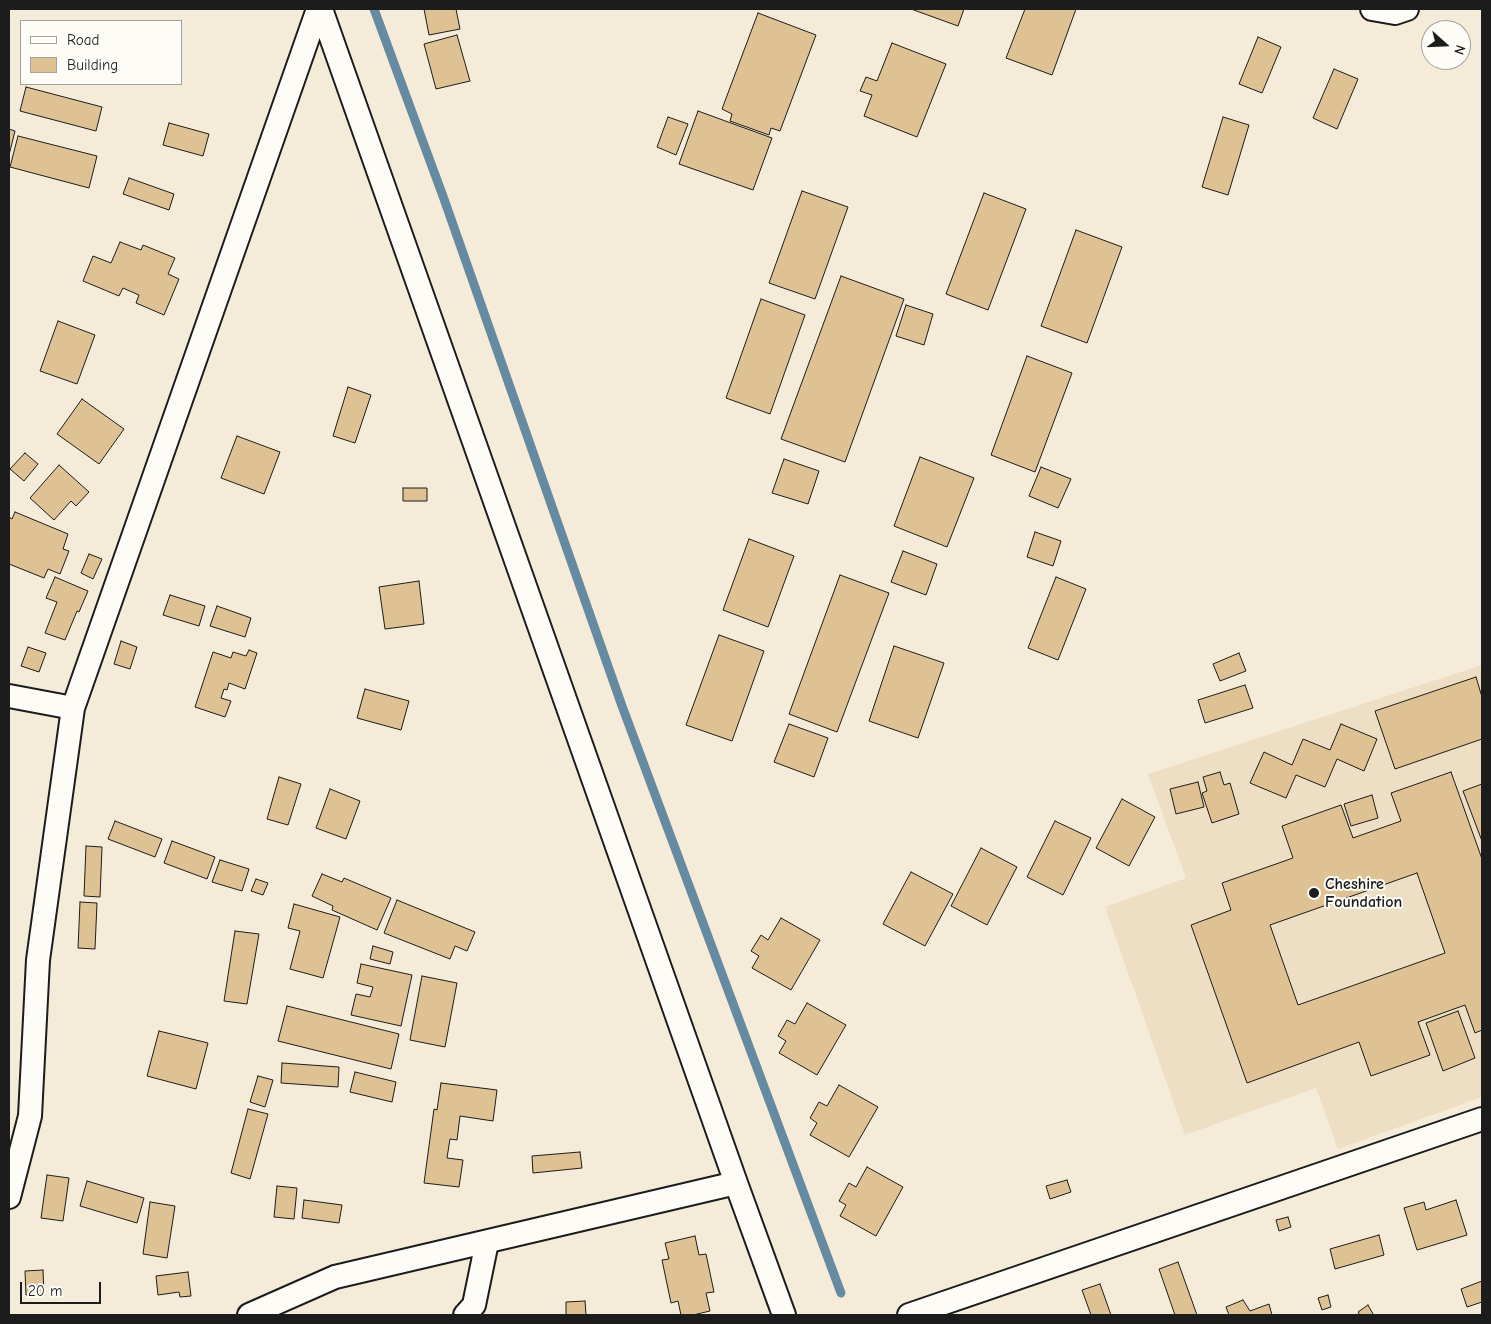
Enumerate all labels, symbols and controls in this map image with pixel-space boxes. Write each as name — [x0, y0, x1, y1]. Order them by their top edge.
legend — [20, 20, 182, 85]
north arrow — [1421, 20, 1471, 70]
text: Road — [67, 31, 99, 49]
text: N — [1450, 43, 1469, 57]
text: Building — [67, 56, 118, 74]
place label: Cheshire Foundation — [1325, 874, 1402, 912]
marker: Cheshire Foundation — [1307, 886, 1321, 900]
scale bar — [22, 1272, 104, 1304]
text: 20 m — [28, 1282, 62, 1300]

